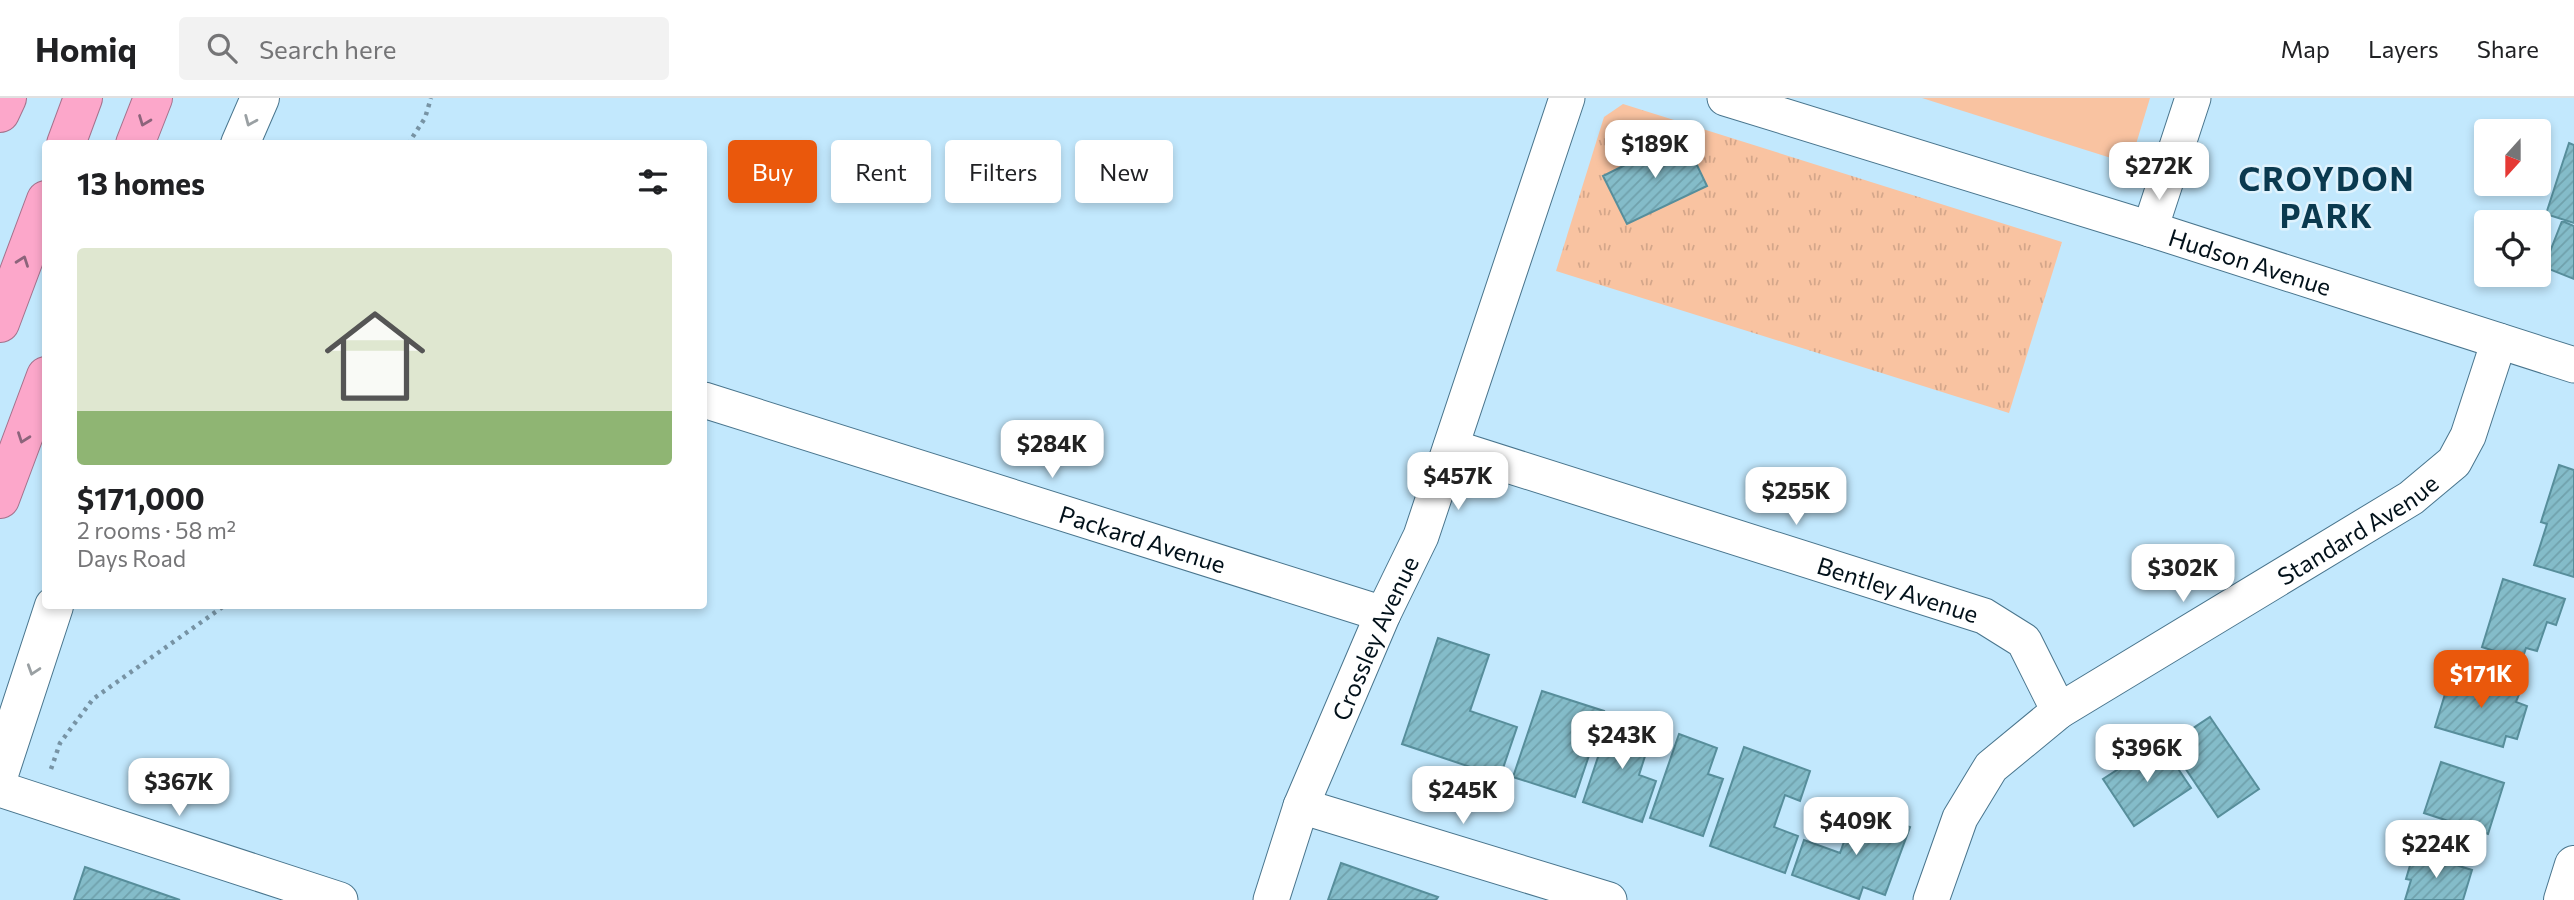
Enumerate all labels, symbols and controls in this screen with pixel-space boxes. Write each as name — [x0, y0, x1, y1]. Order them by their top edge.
search box — [179, 17, 669, 80]
text: Homiq — [35, 28, 137, 69]
icon: search — [203, 29, 241, 67]
text: Search here — [259, 33, 396, 64]
text: Map — [2281, 34, 2330, 63]
text: Layers — [2368, 34, 2439, 63]
text: Share — [2477, 34, 2539, 63]
one-way arrow — [244, 113, 258, 126]
one-way arrow — [138, 114, 152, 126]
north arrow — [2474, 119, 2552, 196]
map controls — [2474, 119, 2551, 287]
pin: $189K — [1606, 120, 1704, 180]
text: $189K — [1621, 129, 1689, 157]
chip: Buy — [728, 140, 817, 203]
chip: Rent — [831, 140, 931, 203]
chip: Filters — [945, 140, 1061, 203]
chip: New — [1075, 140, 1173, 203]
pin: $272K — [2110, 142, 2208, 202]
text: $272K — [2125, 151, 2193, 179]
district label: CROYDON PARK — [2238, 158, 2416, 235]
icon: filters — [634, 163, 672, 201]
text: 13 homes — [77, 164, 205, 201]
button: locate — [2474, 210, 2551, 287]
street label: Hudson Avenue — [2165, 222, 2335, 301]
one-way arrow — [15, 256, 29, 268]
icon: home — [312, 293, 438, 419]
pin: $284K — [1003, 420, 1101, 480]
text: $284K — [1017, 429, 1087, 457]
one-way arrow — [17, 431, 31, 443]
pin: $457K — [1409, 452, 1507, 512]
text: $457K — [1423, 461, 1493, 489]
pin: $255K — [1747, 468, 1845, 527]
street label: Standard Avenue — [2272, 468, 2443, 590]
text: $255K — [1761, 476, 1831, 504]
text: $171,000 — [77, 479, 205, 516]
street label: Packard Avenue — [1056, 498, 1229, 578]
text: 2 rooms · 58 m² — [77, 516, 236, 544]
text: Days Road — [77, 544, 186, 572]
pin: $302K — [2134, 545, 2232, 604]
street label: Bentley Avenue — [1814, 550, 1982, 628]
street label: Crossley Avenue — [1325, 551, 1424, 725]
text: $302K — [2148, 553, 2218, 581]
pin: $171K — [2432, 650, 2530, 710]
text: $171K — [2450, 659, 2512, 687]
one-way arrow — [27, 664, 41, 676]
pin: $243K — [1573, 712, 1671, 771]
text: $243K — [1587, 720, 1657, 748]
pin: $396K — [2098, 724, 2196, 784]
text: $396K — [2111, 733, 2183, 761]
pin: $367K — [130, 758, 228, 818]
pin: $245K — [1414, 766, 1512, 826]
text: $367K — [144, 767, 214, 795]
text: $245K — [1428, 775, 1498, 803]
pin: $409K — [1807, 798, 1905, 857]
text: $409K — [1820, 806, 1892, 834]
pin: $224K — [2387, 820, 2485, 880]
text: $224K — [2401, 829, 2471, 857]

